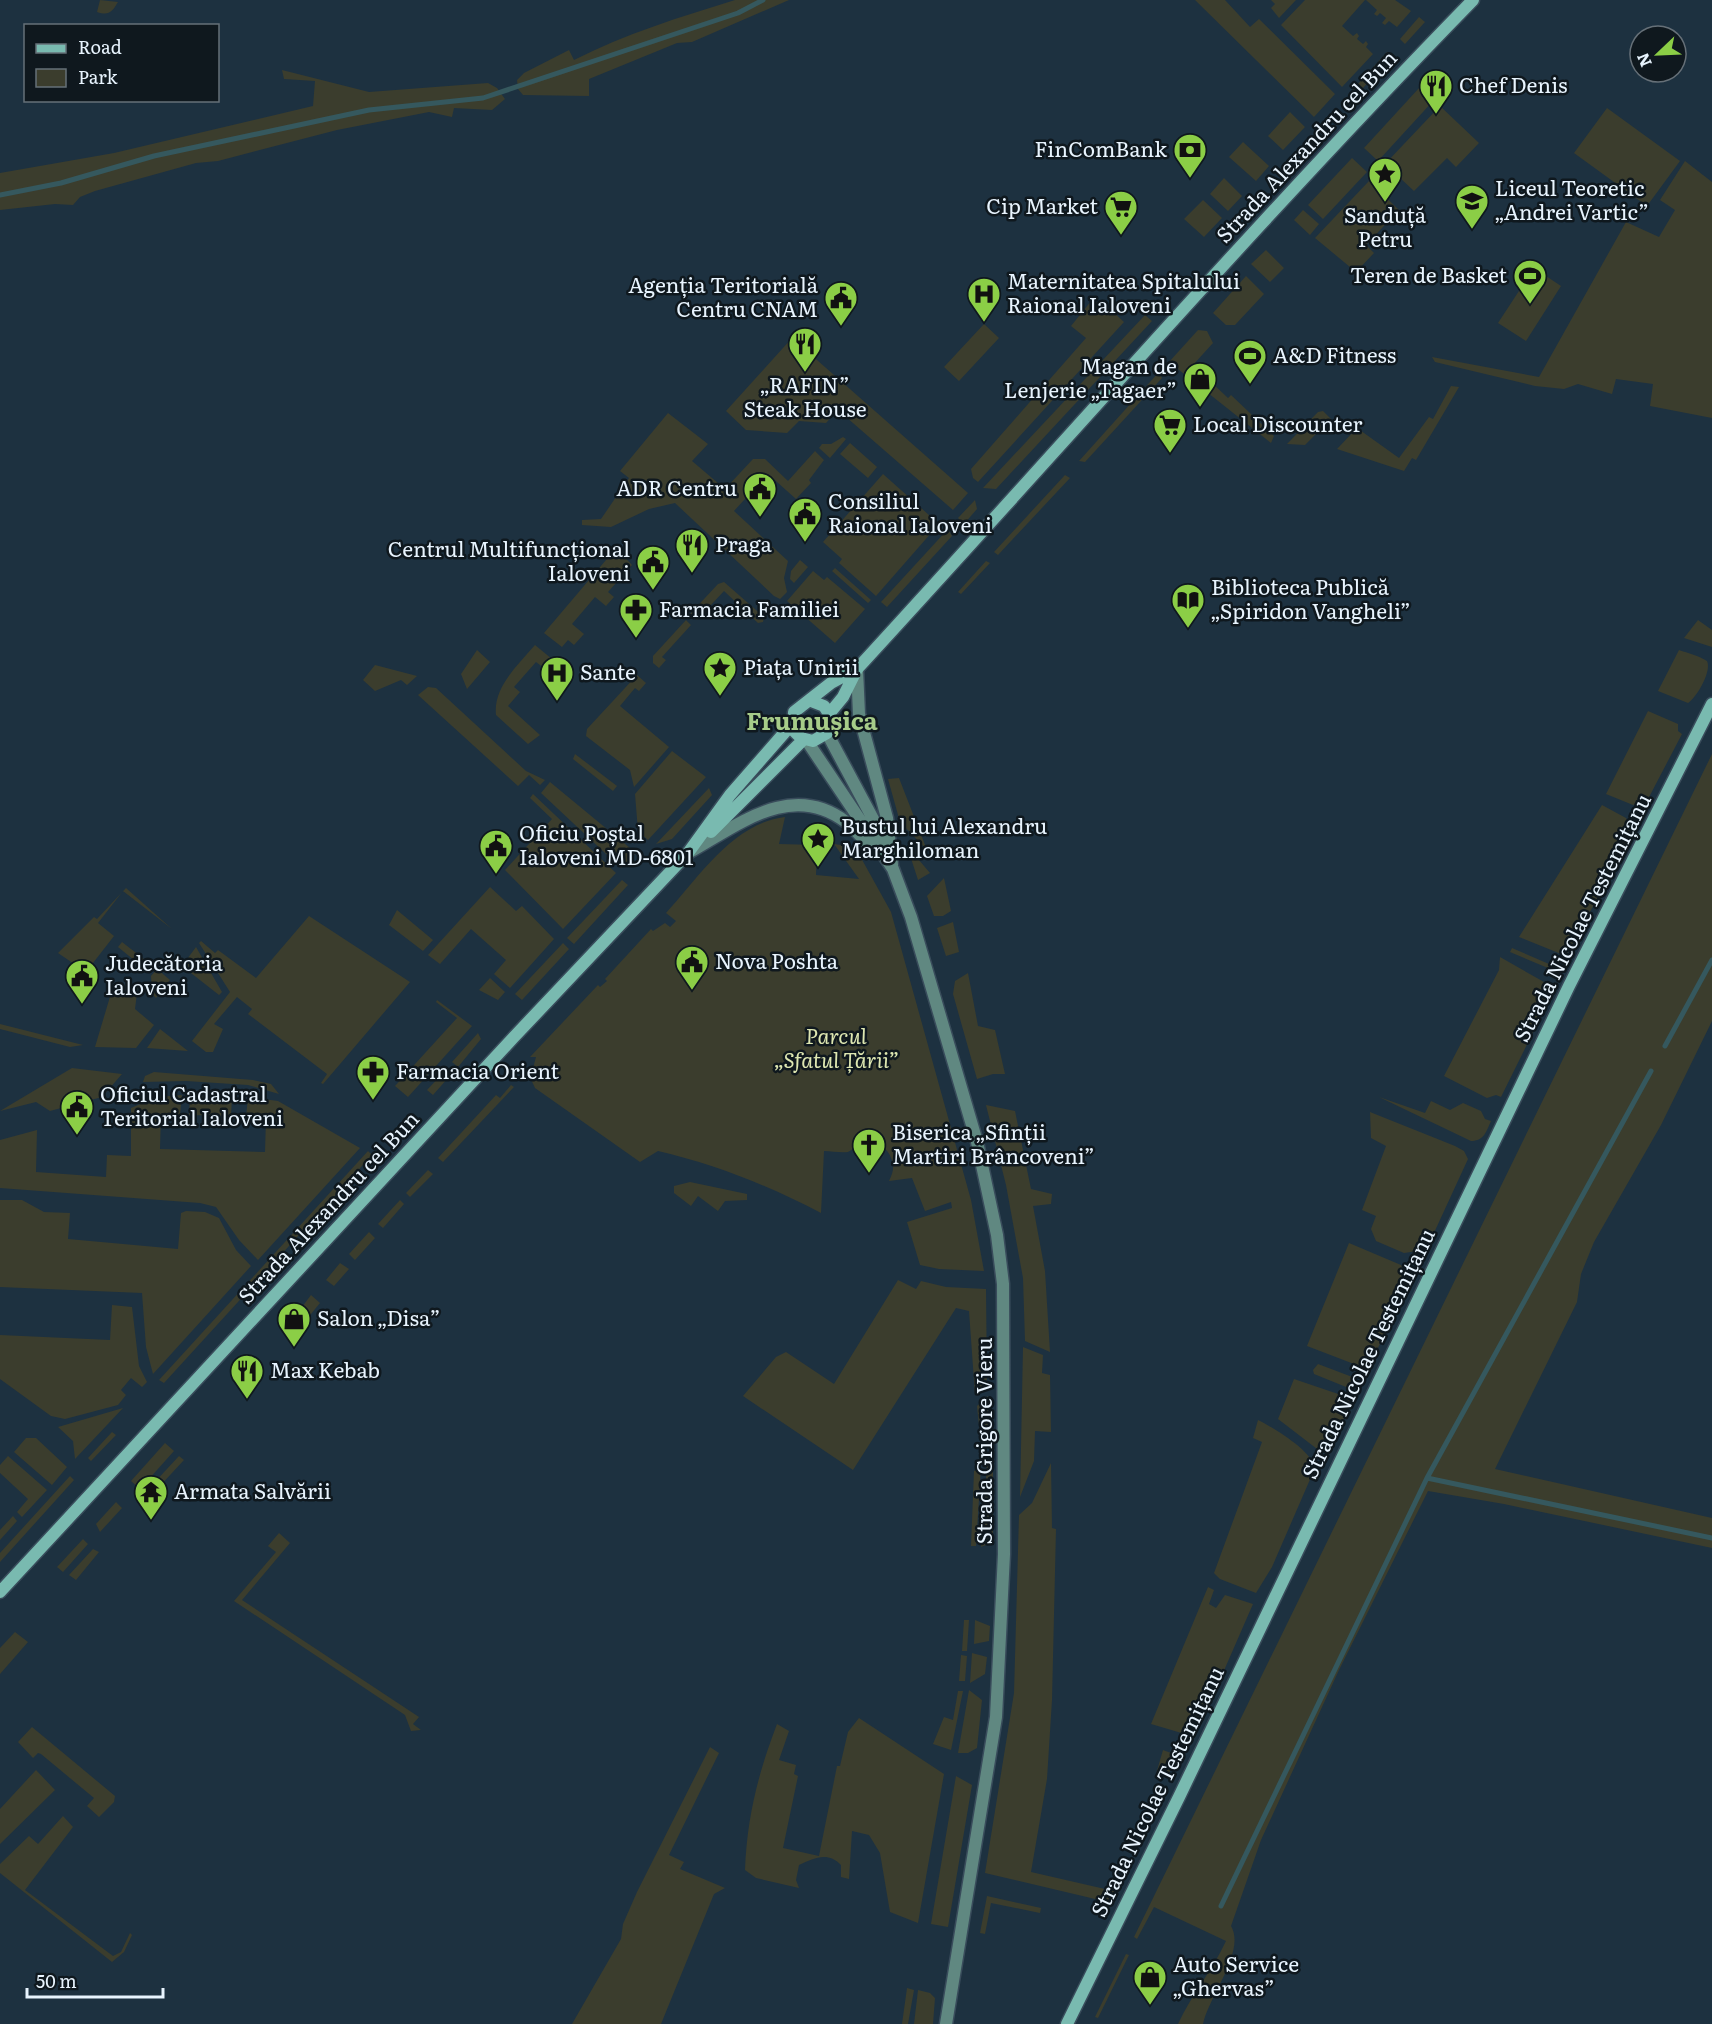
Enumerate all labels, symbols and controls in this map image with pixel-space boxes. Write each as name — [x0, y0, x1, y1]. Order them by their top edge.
legend — [24, 24, 219, 102]
north arrow — [1628, 24, 1688, 84]
text: Road — [78, 33, 122, 60]
street label: Strada Alexandru cel Bun — [1207, 42, 1403, 248]
text: N — [1630, 49, 1657, 71]
text: Park — [78, 63, 119, 90]
restaurant icon: Chef Denis — [1418, 68, 1454, 115]
place label: Chef Denis — [1459, 68, 1568, 99]
place label: FinComBank — [1034, 132, 1167, 163]
bank icon: FinComBank — [1172, 132, 1208, 179]
place icon: Sanduță Petru — [1367, 156, 1403, 203]
place label: Liceul Teoretic „Andrei Vartic” — [1495, 171, 1649, 226]
school or university icon: Liceul Teoretic „Andrei Vartic” — [1454, 183, 1490, 230]
place label: Cip Market — [986, 189, 1099, 220]
supermarket icon: Cip Market — [1103, 189, 1139, 236]
place label: Sanduță Petru — [1344, 198, 1427, 253]
place label: Teren de Basket — [1350, 258, 1508, 289]
sports icon: Teren de Basket — [1512, 258, 1548, 305]
place label: Maternitatea Spitalului Raional Ialoveni — [1007, 264, 1240, 319]
place label: Agenția Teritorială Centru CNAM — [628, 268, 819, 323]
hospital icon: Maternitatea Spitalului Raional Ialoveni — [966, 276, 1002, 323]
public building icon: Agenția Teritorială Centru CNAM — [823, 280, 859, 327]
restaurant icon: „RAFIN” Steak House — [787, 326, 823, 373]
sports icon: A&D Fitness — [1232, 338, 1268, 385]
place label: A&D Fitness — [1273, 338, 1396, 369]
place label: Magan de Lenjerie „Tagaer” — [1004, 349, 1177, 404]
shop icon: Magan de Lenjerie „Tagaer” — [1182, 361, 1218, 408]
place label: „RAFIN” Steak House — [743, 368, 867, 423]
supermarket icon: Local Discounter — [1152, 407, 1188, 454]
place label: Local Discounter — [1193, 407, 1362, 438]
place label: ADR Centru — [616, 471, 737, 502]
public building icon: ADR Centru — [742, 471, 778, 518]
place label: Consiliul Raional Ialoveni — [828, 484, 992, 539]
public building icon: Consiliul Raional Ialoveni — [787, 496, 823, 543]
restaurant icon: Praga — [674, 527, 710, 574]
place label: Praga — [715, 527, 772, 558]
place label: Centrul Multifuncțional Ialoveni — [388, 532, 630, 587]
public building icon: Centrul Multifuncțional Ialoveni — [635, 544, 671, 591]
place label: Biblioteca Publică „Spiridon Vangheli” — [1211, 570, 1411, 625]
library icon: Biblioteca Publică „Spiridon Vangheli” — [1170, 582, 1206, 629]
pharmacy icon: Farmacia Familiei — [618, 592, 654, 639]
place label: Farmacia Familiei — [659, 592, 839, 623]
place icon: Piața Unirii — [702, 650, 738, 697]
place label: Piața Unirii — [743, 650, 859, 681]
hospital icon: Sante — [539, 655, 575, 702]
place label: Sante — [580, 655, 636, 686]
district label: Frumușica — [746, 702, 878, 738]
street label: Strada Nicolae Testemițanu — [1504, 787, 1657, 1047]
place label: Bustul lui Alexandru Marghiloman — [841, 809, 1047, 864]
place label: Oficiu Poștal Ialoveni MD-6801 — [519, 816, 694, 871]
place icon: Bustul lui Alexandru Marghiloman — [800, 821, 836, 868]
public building icon: Oficiu Poștal Ialoveni MD-6801 — [478, 828, 514, 875]
public building icon: Nova Poshta — [674, 944, 710, 991]
place label: Nova Poshta — [715, 944, 839, 975]
place label: Judecătoria Ialoveni — [105, 946, 223, 1001]
public building icon: Judecătoria Ialoveni — [64, 958, 100, 1005]
park label: Parcul „Sfatul Țării” — [774, 1019, 898, 1074]
pharmacy icon: Farmacia Orient — [355, 1054, 391, 1101]
place label: Farmacia Orient — [396, 1054, 560, 1085]
place label: Oficiul Cadastral Teritorial Ialoveni — [100, 1077, 283, 1132]
public building icon: Oficiul Cadastral Teritorial Ialoveni — [59, 1089, 95, 1136]
street label: Strada Alexandru cel Bun — [229, 1103, 425, 1309]
place label: Biserica „Sfinții Martiri Brâncoveni” — [892, 1115, 1095, 1170]
church icon: Biserica „Sfinții Martiri Brâncoveni” — [851, 1127, 887, 1174]
street label: Strada Nicolae Testemițanu — [1292, 1222, 1441, 1483]
shop icon: Salon „Disa” — [276, 1301, 312, 1348]
place label: Salon „Disa” — [317, 1301, 440, 1332]
street label: Strada Grigore Vieru — [967, 1338, 998, 1544]
restaurant icon: Max Kebab — [229, 1353, 265, 1400]
place label: Max Kebab — [270, 1353, 380, 1384]
temple icon: Armata Salvării — [133, 1474, 169, 1521]
place label: Armata Salvării — [174, 1474, 331, 1505]
street label: Strada Nicolae Testemițanu — [1081, 1660, 1230, 1921]
place label: Auto Service „Ghervas” — [1173, 1947, 1299, 2002]
shop icon: Auto Service „Ghervas” — [1132, 1959, 1168, 2006]
scale bar — [27, 1961, 164, 1999]
text: 50 m — [36, 1967, 77, 1994]

